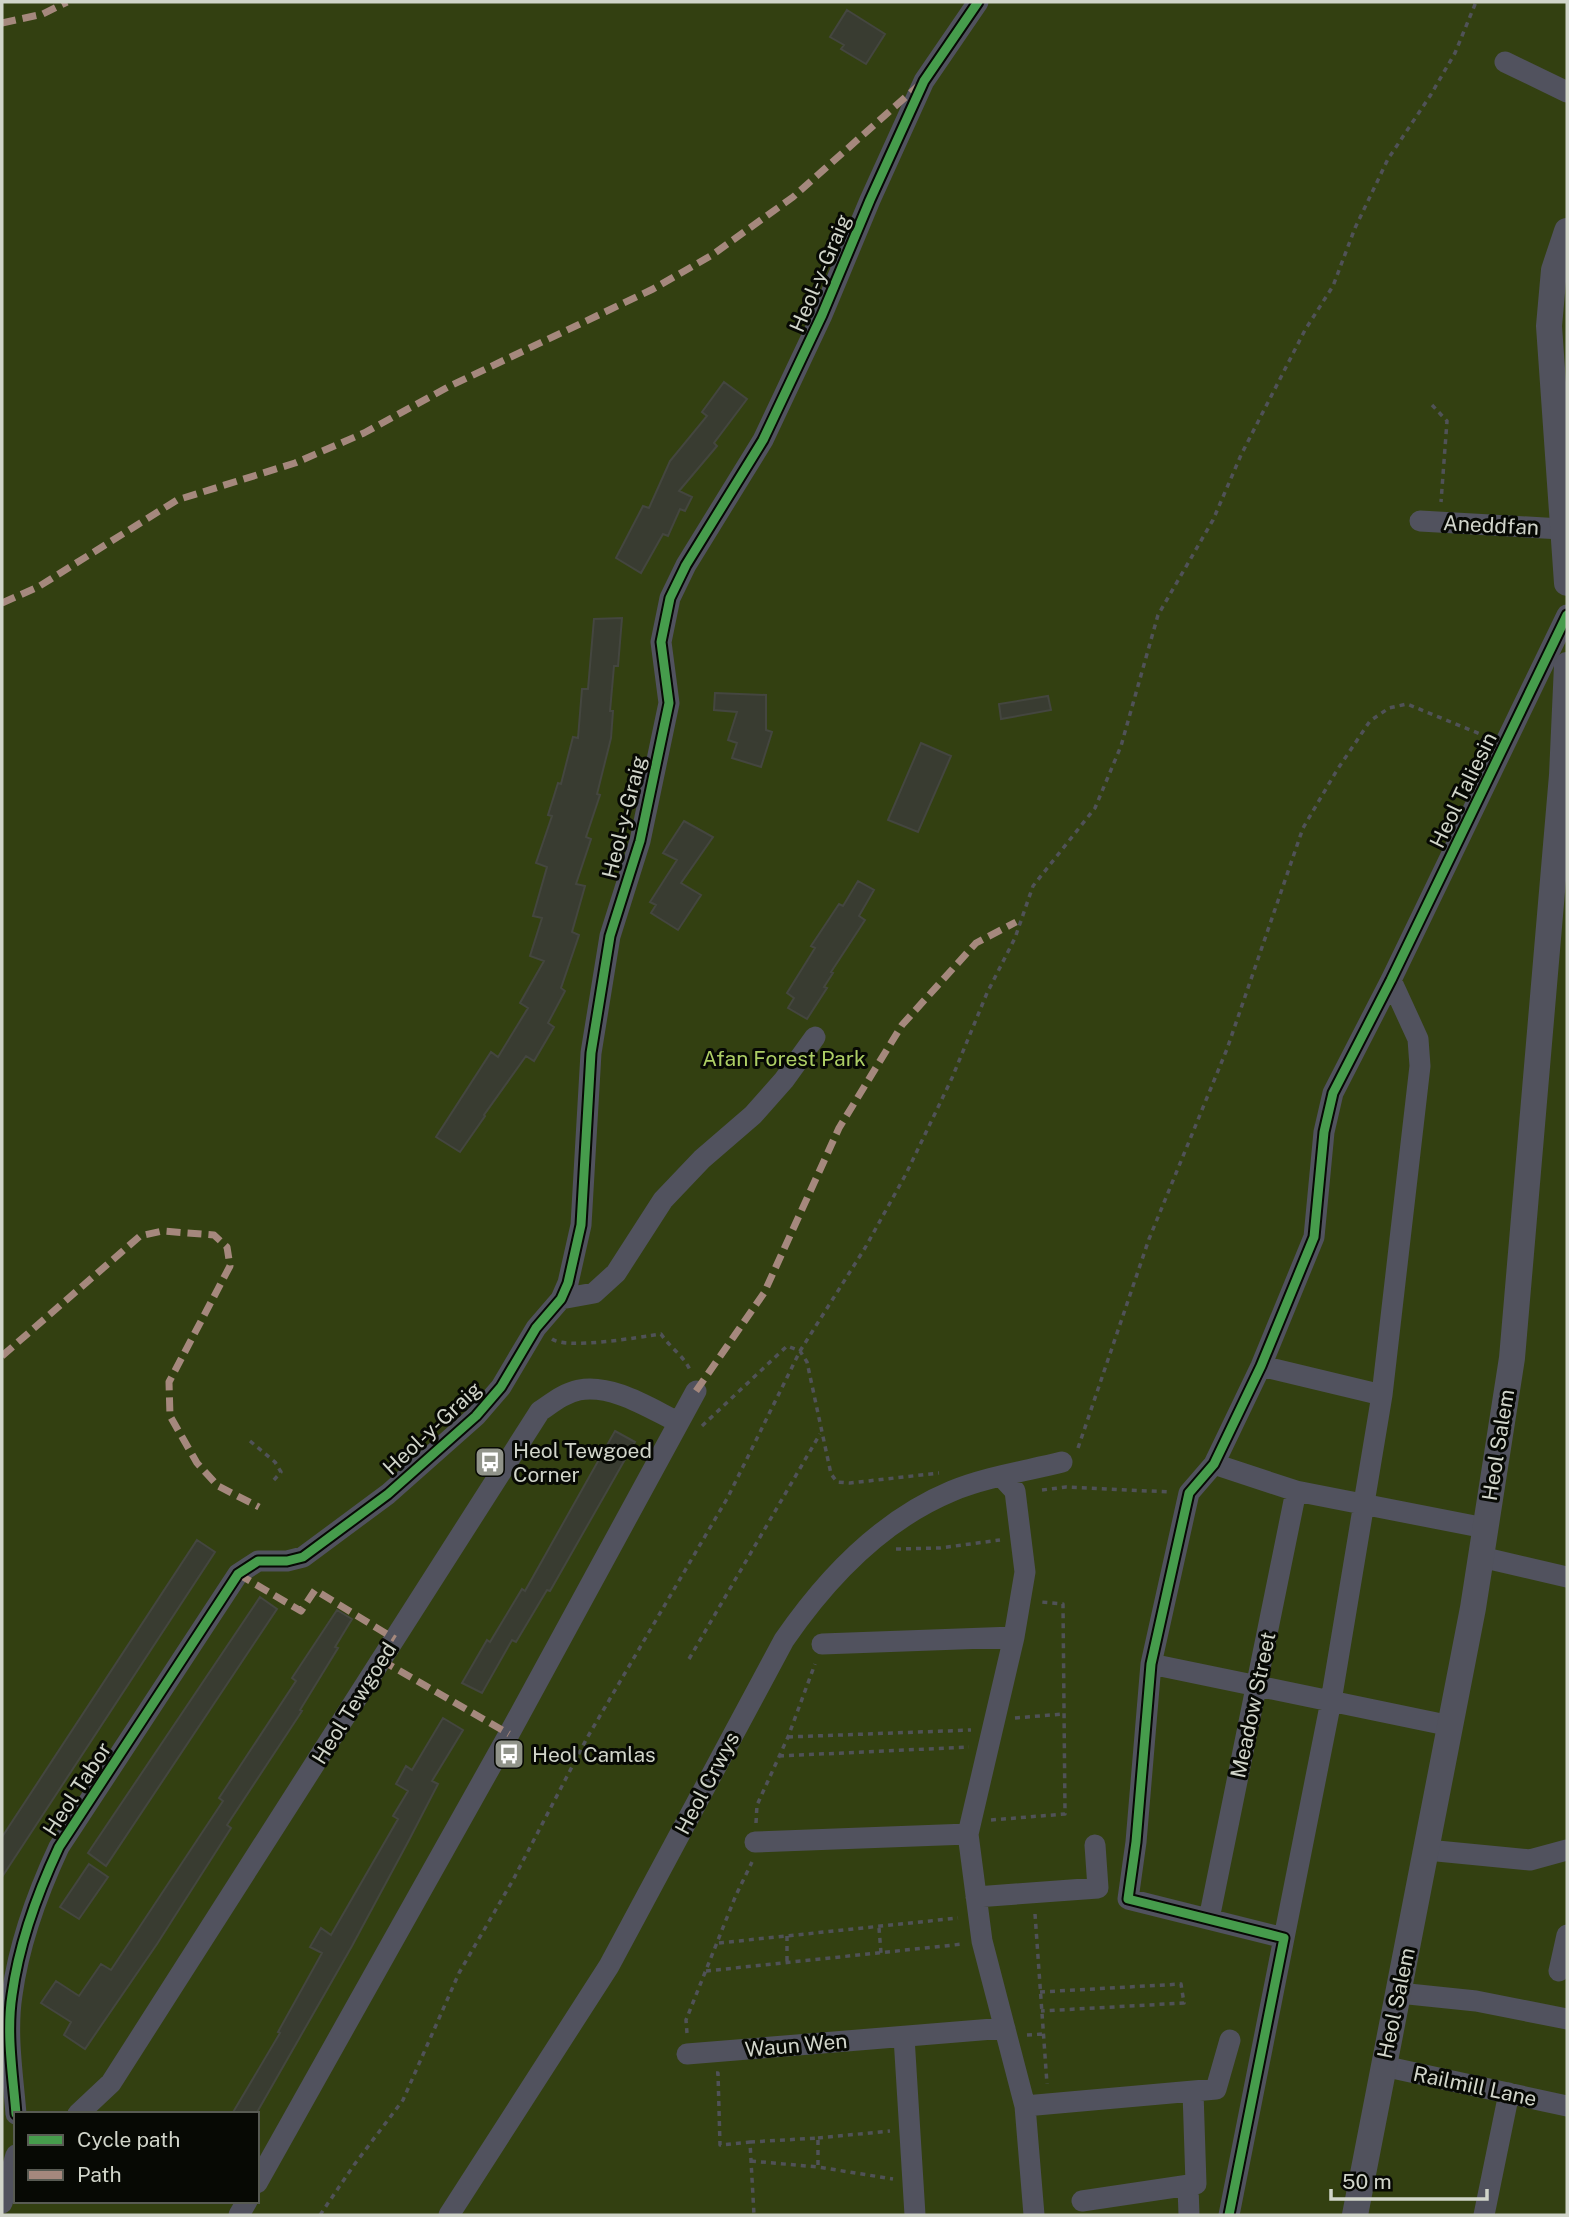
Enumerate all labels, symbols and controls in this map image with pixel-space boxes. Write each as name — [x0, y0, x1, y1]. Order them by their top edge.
street label: Heol-y-Graig — [784, 210, 856, 336]
street label: Aneddfan — [1442, 510, 1540, 540]
street label: Heol Taliesin — [1424, 728, 1502, 852]
street label: Heol-y-Graig — [597, 753, 651, 881]
park label: Afan Forest Park — [702, 1046, 866, 1071]
street label: Heol-y-Graig — [378, 1376, 486, 1480]
street label: Heol Salem — [1477, 1387, 1519, 1503]
place label: Heol Tewgoed Corner — [513, 1438, 652, 1487]
bus stop icon: Heol Tewgoed Corner — [473, 1445, 507, 1479]
street label: Meadow Street — [1225, 1630, 1281, 1780]
street label: Heol Tewgoed — [307, 1637, 401, 1769]
street label: Heol Crwys — [670, 1728, 744, 1838]
street label: Heol Tabor — [37, 1737, 117, 1841]
bus stop icon: Heol Camlas — [492, 1737, 526, 1771]
place label: Heol Camlas — [532, 1742, 656, 1767]
street label: Heol Salem — [1372, 1945, 1420, 2061]
street label: Waun Wen — [744, 2028, 848, 2062]
street label: Railmill Lane — [1411, 2061, 1539, 2111]
legend — [14, 2112, 259, 2203]
text: Cycle path — [77, 2127, 180, 2152]
scale bar — [1331, 2158, 1487, 2202]
text: Path — [77, 2162, 122, 2187]
text: 50 m — [1342, 2169, 1392, 2194]

